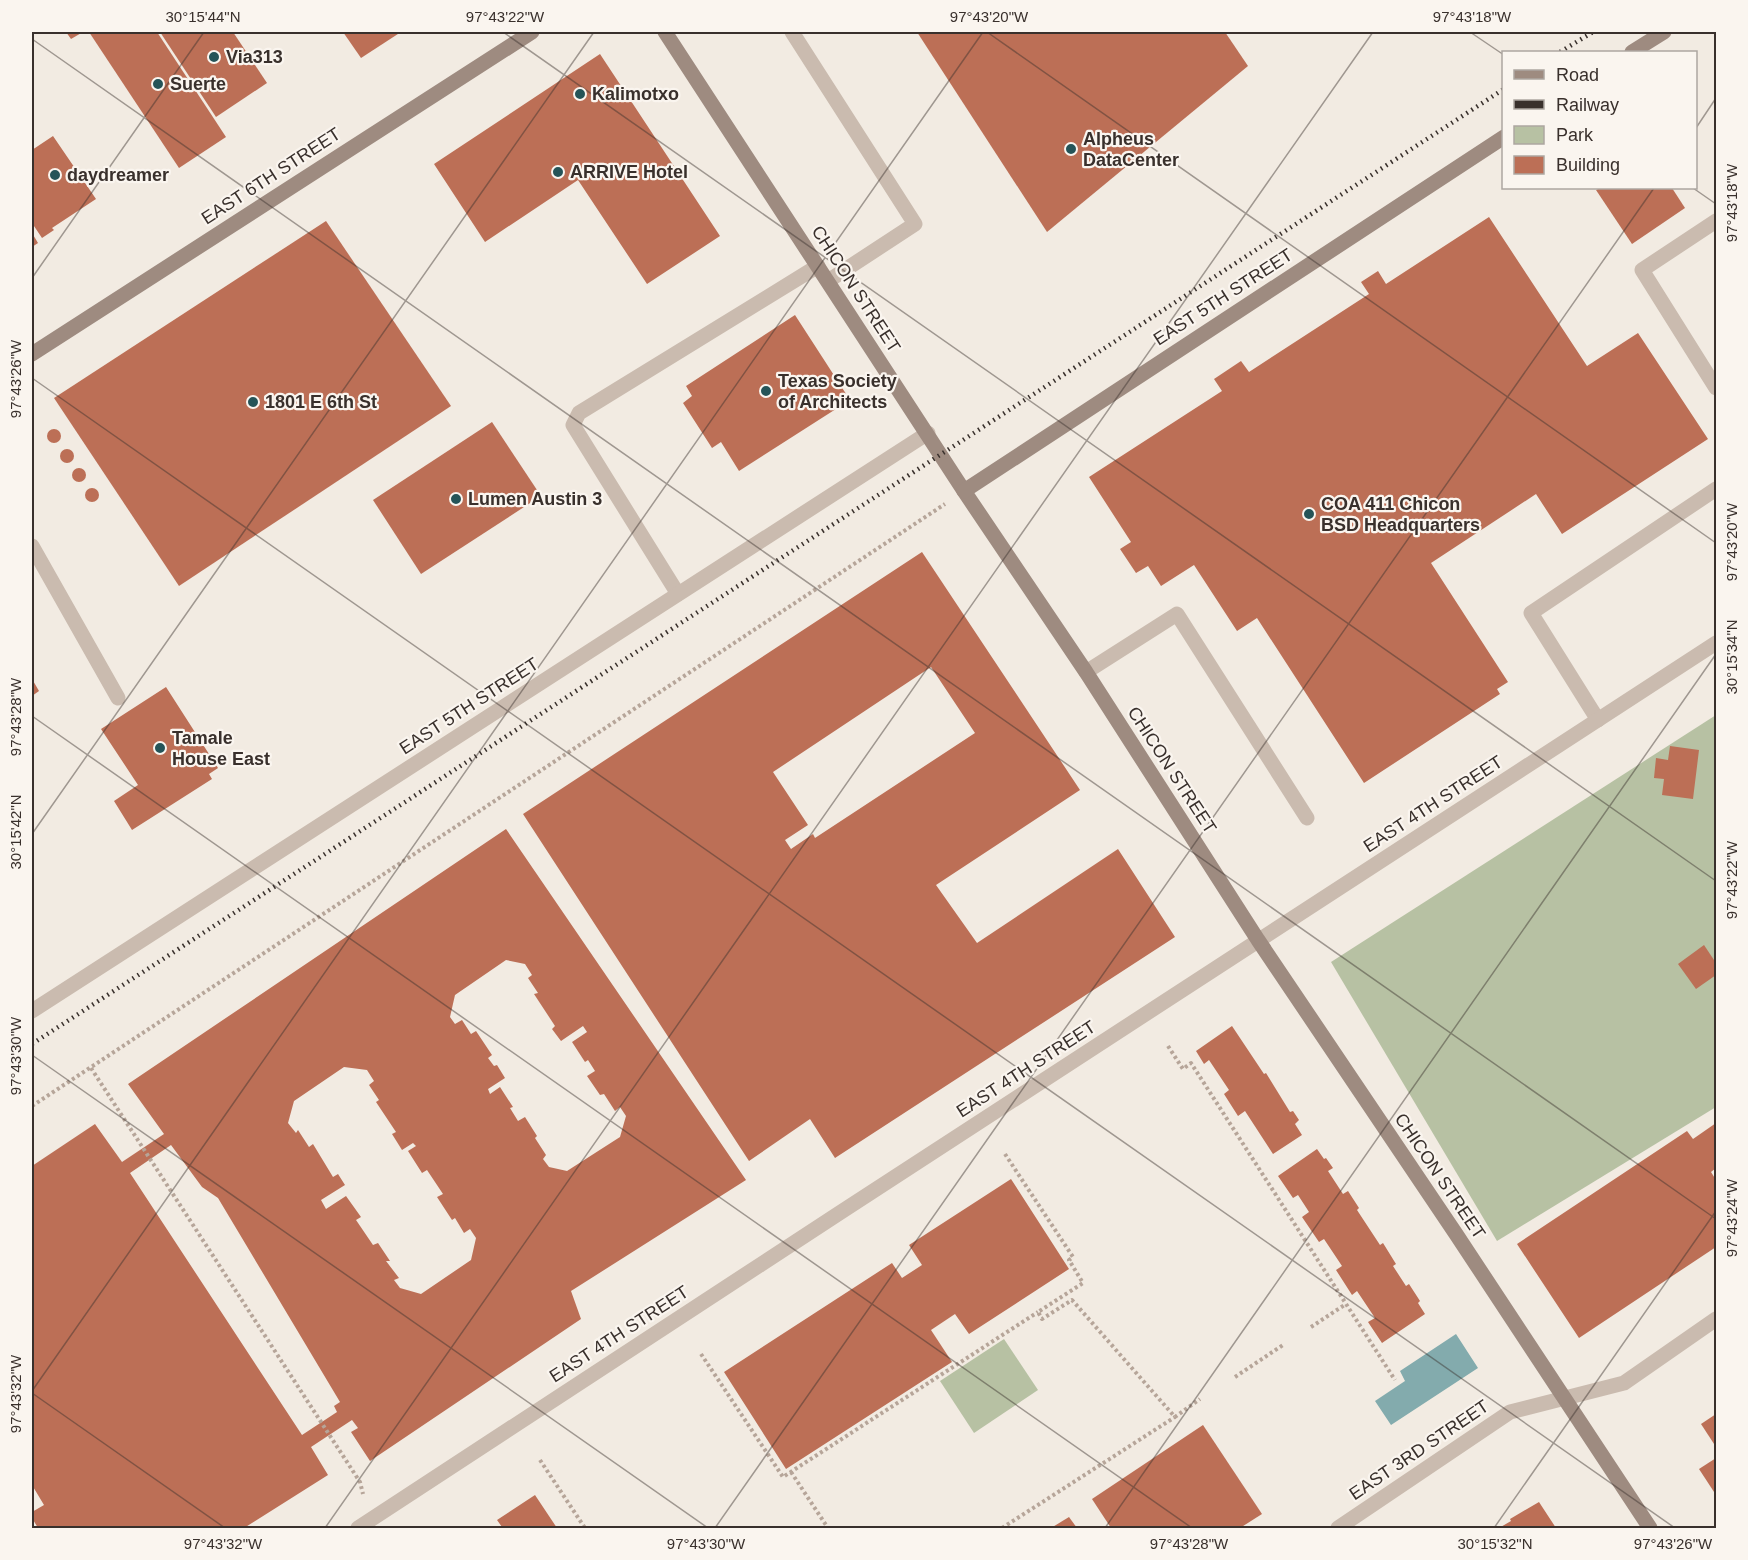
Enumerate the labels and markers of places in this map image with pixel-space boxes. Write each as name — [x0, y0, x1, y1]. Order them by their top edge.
place label: Via313 — [226, 47, 283, 67]
marker: Via313 — [207, 50, 221, 64]
place label: Suerte — [170, 74, 226, 94]
marker: Suerte — [151, 77, 165, 91]
place label: Kalimotxo — [592, 84, 679, 104]
marker: Kalimotxo — [573, 87, 587, 101]
place label: Alpheus DataCenter — [1083, 129, 1179, 170]
marker: Alpheus DataCenter — [1064, 142, 1078, 156]
place label: ARRIVE Hotel — [570, 162, 688, 182]
place label: daydreamer — [67, 165, 169, 185]
marker: ARRIVE Hotel — [551, 165, 565, 179]
marker: daydreamer — [48, 168, 62, 182]
place label: Texas Society of Architects — [778, 371, 897, 412]
marker: Texas Society of Architects — [759, 384, 773, 398]
place label: 1801 E 6th St — [265, 392, 377, 412]
marker: 1801 E 6th St — [246, 395, 260, 409]
place label: Lumen Austin 3 — [468, 489, 602, 509]
marker: Lumen Austin 3 — [449, 492, 463, 506]
place label: COA 411 Chicon BSD Headquarters — [1321, 494, 1480, 535]
marker: COA 411 Chicon BSD Headquarters — [1302, 507, 1316, 521]
place label: Tamale House East — [172, 728, 270, 769]
marker: Tamale House East — [153, 741, 167, 755]

